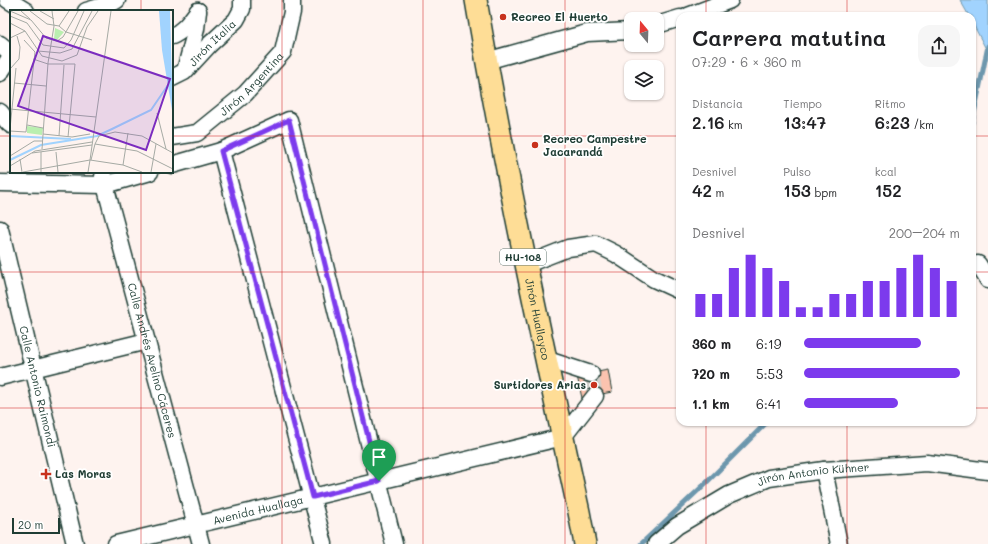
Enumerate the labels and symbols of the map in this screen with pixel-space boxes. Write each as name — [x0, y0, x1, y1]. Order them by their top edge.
place label: Recreo El Huerto — [511, 9, 608, 24]
inset map — [10, 10, 173, 173]
marker: Recreo El Huerto — [498, 12, 508, 22]
north arrow — [624, 12, 664, 52]
street label: Jirón Italia — [185, 16, 239, 69]
street label: Jirón Argentina — [216, 48, 287, 119]
place label: Recreo Campestre Jacarandá — [543, 131, 647, 159]
marker: Recreo Campestre Jacarandá — [530, 140, 540, 150]
road number: HU-108 — [500, 249, 546, 265]
street label: Jirón Huallayco — [522, 277, 554, 362]
street label: Calle Andrés Avelino Cáceres — [125, 281, 180, 440]
street label: Calle Antonio Raimondi — [16, 324, 60, 449]
place label: Surtidores Arias — [494, 377, 586, 392]
marker: Surtidores Arias — [589, 380, 599, 390]
pin — [362, 440, 396, 481]
street label: Jirón Antonio Kühner — [755, 459, 870, 489]
place label: Las Moras — [55, 466, 112, 481]
marker: Las Moras — [40, 468, 52, 480]
street label: Avenida Huallaga — [211, 491, 305, 528]
scale bar — [12, 516, 60, 535]

